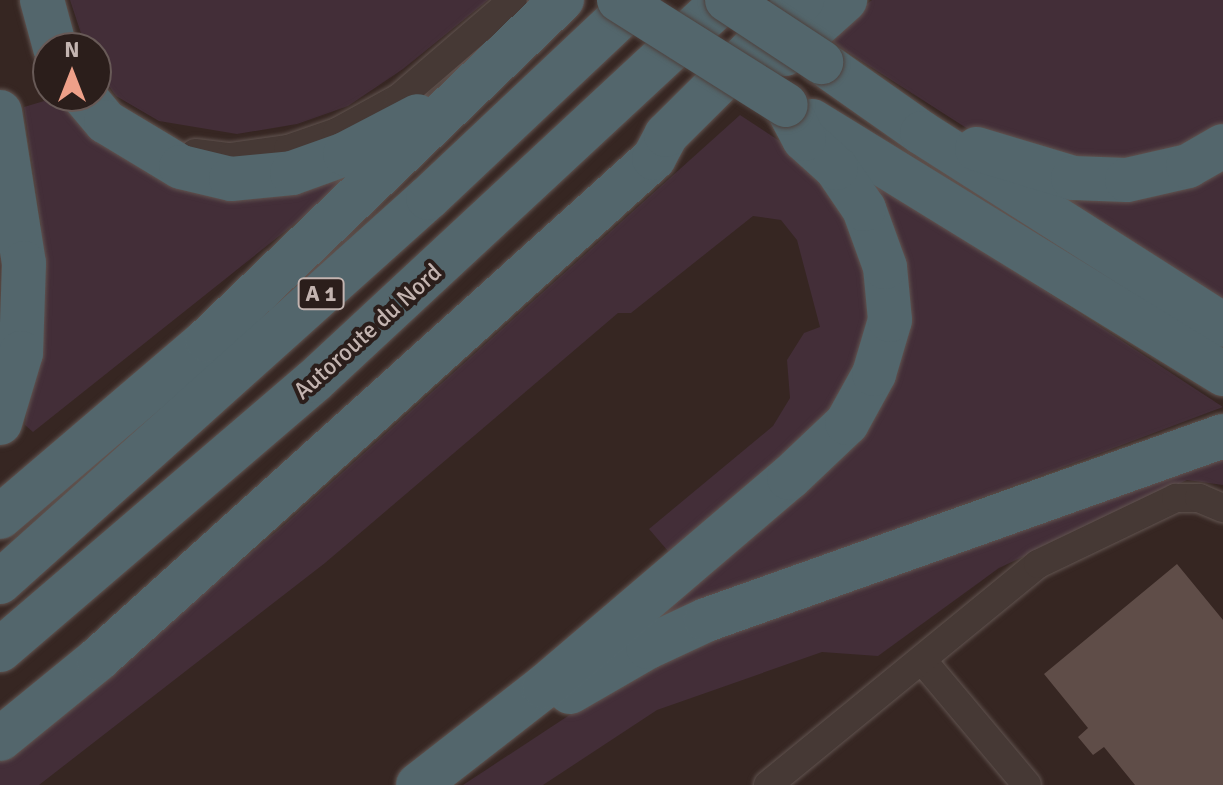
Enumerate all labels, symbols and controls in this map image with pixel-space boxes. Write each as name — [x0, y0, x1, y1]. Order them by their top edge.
north arrow — [32, 32, 112, 112]
text: N — [64, 36, 80, 63]
street label: Autoroute du Nord — [288, 258, 448, 406]
road number: A 1 — [297, 276, 345, 312]

